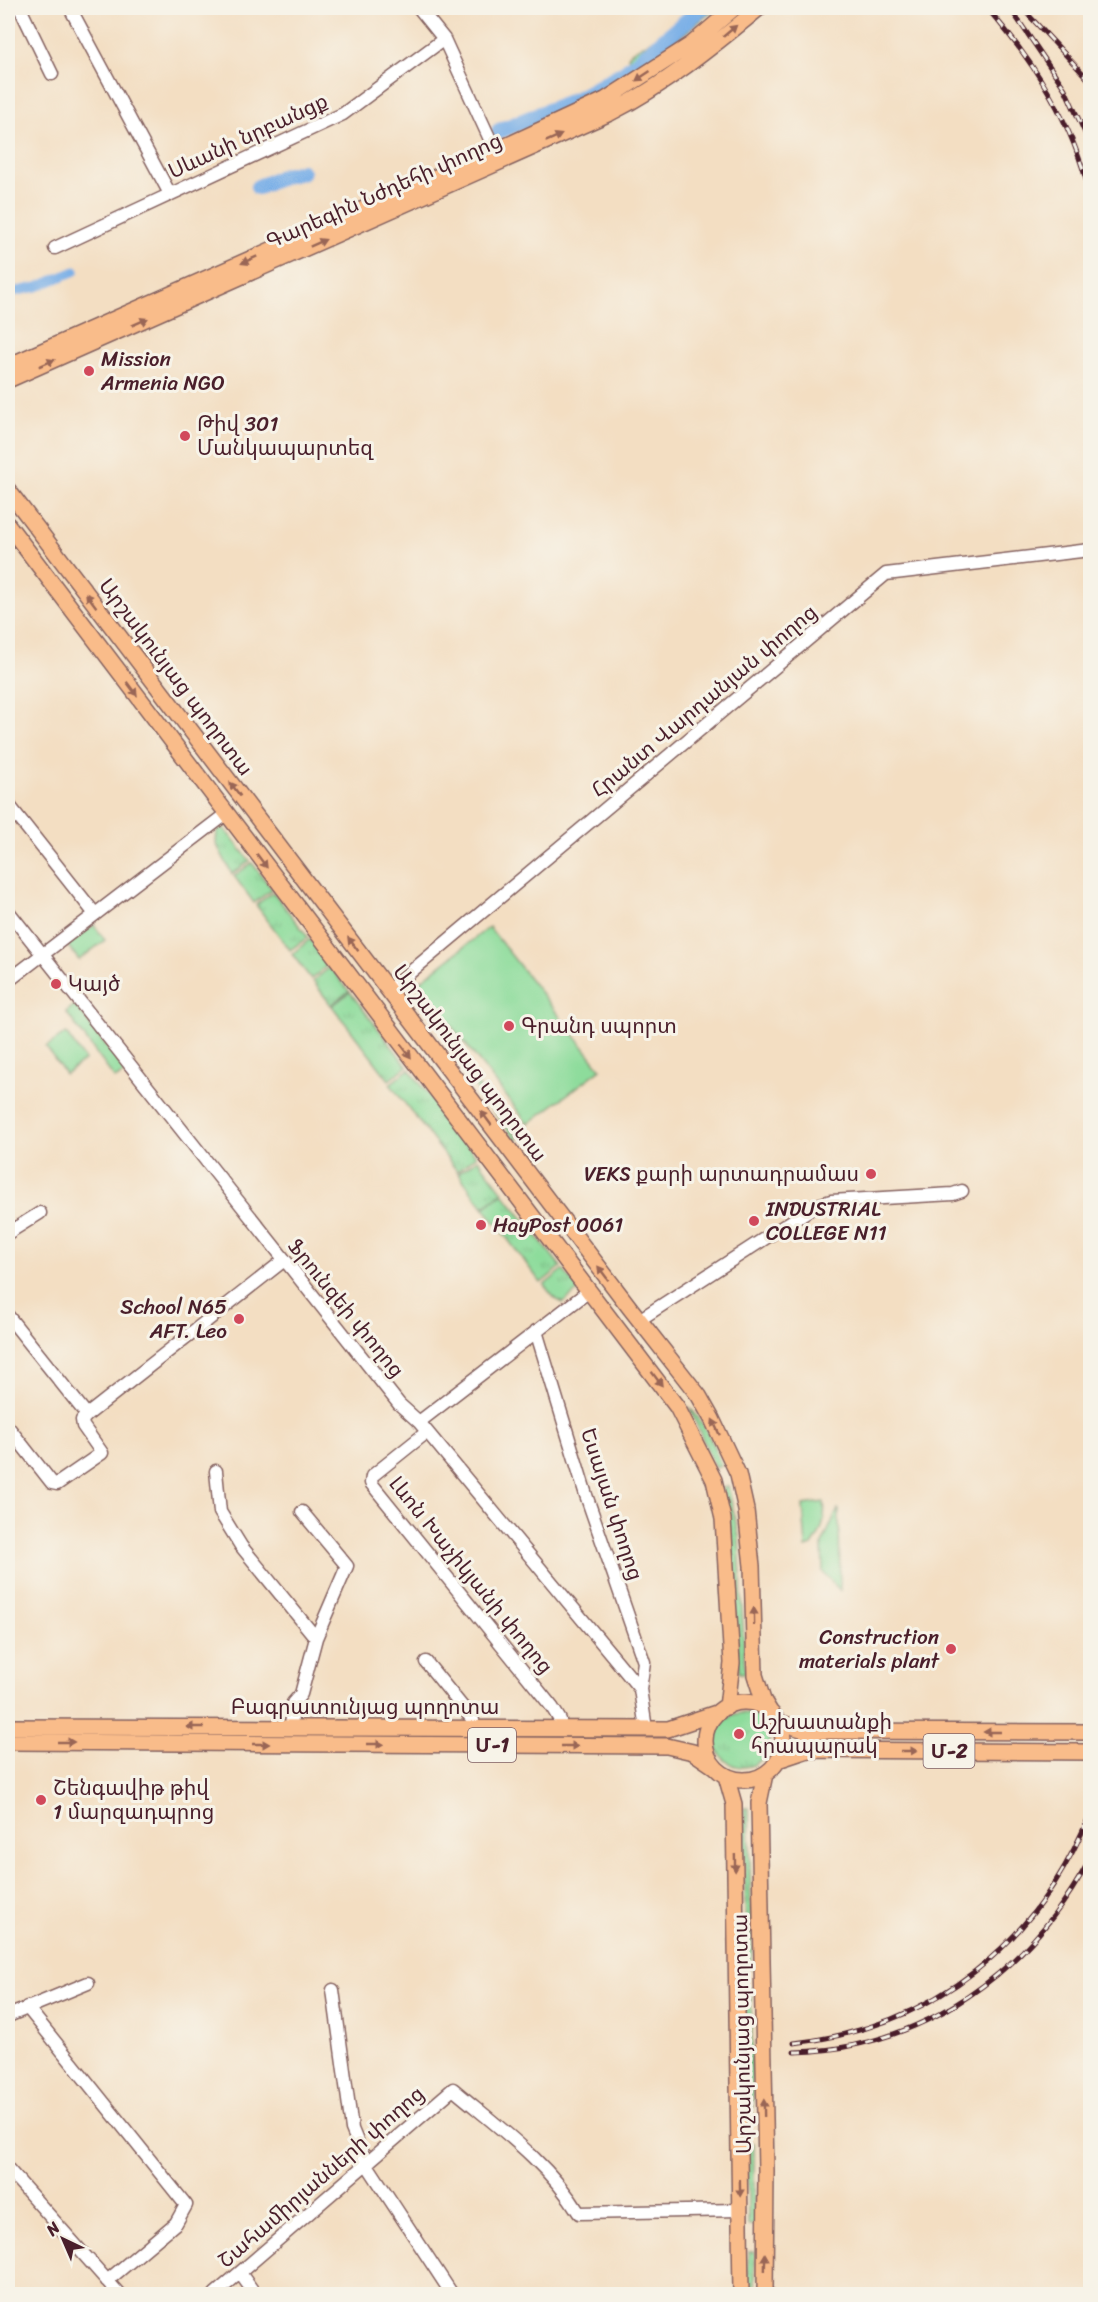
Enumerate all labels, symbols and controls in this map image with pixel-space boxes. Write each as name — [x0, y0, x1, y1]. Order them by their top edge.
one-way arrow — [722, 25, 738, 38]
one-way arrow — [635, 71, 651, 82]
street label: Սևանի նրբանցք — [162, 82, 334, 190]
street label: Գարեգին Նժդեհի փողոց — [260, 122, 508, 260]
one-way arrow — [546, 134, 563, 143]
one-way arrow — [310, 239, 327, 248]
one-way arrow — [240, 255, 258, 265]
one-way arrow — [132, 318, 149, 327]
place label: Mission Armenia NGO — [100, 340, 225, 402]
one-way arrow — [38, 358, 56, 367]
marker: Mission Armenia NGO — [82, 364, 96, 378]
place label: Թիվ 301 Մանկապարտեզ — [197, 405, 374, 467]
marker: Թիվ 301 Մանկապարտեզ — [178, 429, 192, 443]
street label: Արշակունյաց պողոտա — [88, 570, 264, 784]
one-way arrow — [86, 593, 98, 608]
street label: Հրանտ Վարդանյան փողոց — [582, 594, 826, 808]
one-way arrow — [125, 681, 137, 696]
one-way arrow — [229, 781, 241, 797]
one-way arrow — [255, 853, 267, 868]
one-way arrow — [347, 936, 360, 952]
street label: Արշակունյաց պողոտա — [382, 956, 558, 1170]
place label: Կայծ — [68, 965, 121, 1003]
marker: Կայծ — [49, 977, 63, 991]
place label: Գրանդ սպորտ — [521, 1007, 677, 1045]
marker: Գրանդ սպորտ — [502, 1019, 516, 1033]
one-way arrow — [400, 1043, 412, 1059]
one-way arrow — [479, 1110, 492, 1126]
place label: VEKS քարի արտադրամաս — [584, 1155, 859, 1193]
marker: VEKS քարի արտադրամաս — [864, 1167, 878, 1181]
place label: INDUSTRIAL COLLEGE N11 — [765, 1190, 887, 1252]
place label: HayPost 0061 — [493, 1206, 623, 1244]
marker: INDUSTRIAL COLLEGE N11 — [747, 1214, 761, 1228]
marker: HayPost 0061 — [474, 1218, 488, 1232]
street label: Ֆրունզեի փողոց — [277, 1230, 415, 1386]
one-way arrow — [598, 1266, 610, 1281]
place label: School N65 AFT. Leo — [120, 1288, 227, 1350]
marker: School N65 AFT. Leo — [232, 1312, 246, 1326]
one-way arrow — [650, 1371, 662, 1386]
one-way arrow — [712, 1419, 721, 1436]
street label: Եսայան փողոց — [569, 1423, 655, 1585]
street label: Լևոն Խաչիկյանի փողոց — [379, 1467, 563, 1683]
one-way arrow — [749, 1607, 758, 1626]
place label: Construction materials plant — [799, 1618, 941, 1680]
marker: Construction materials plant — [944, 1642, 958, 1656]
street label: Բագրատունյաց պողոտա — [231, 1688, 499, 1726]
place label: Աշխատանքի հրապարակ — [751, 1703, 892, 1765]
one-way arrow — [185, 1722, 204, 1732]
marker: Աշխատանքի հրապարակ — [732, 1727, 746, 1741]
one-way arrow — [982, 1727, 1001, 1737]
road number: Մ-1 — [468, 1728, 516, 1762]
road number: Մ-2 — [924, 1734, 974, 1768]
one-way arrow — [56, 1737, 75, 1747]
one-way arrow — [251, 1739, 270, 1748]
one-way arrow — [366, 1739, 385, 1749]
one-way arrow — [561, 1741, 580, 1750]
one-way arrow — [899, 1746, 918, 1756]
place label: Շենգավիթ թիվ 1 մարզադպրոց — [53, 1769, 214, 1831]
marker: Շենգավիթ թիվ 1 մարզադպրոց — [34, 1793, 48, 1807]
one-way arrow — [730, 1853, 739, 1872]
street label: Արշակունյաց պողոտա — [721, 1913, 763, 2155]
street label: Շահամիրյանների փողոց — [209, 2076, 433, 2278]
one-way arrow — [759, 2099, 769, 2118]
one-way arrow — [735, 2178, 744, 2197]
north arrow — [33, 2209, 93, 2269]
text: N — [38, 2214, 68, 2244]
one-way arrow — [760, 2253, 770, 2272]

